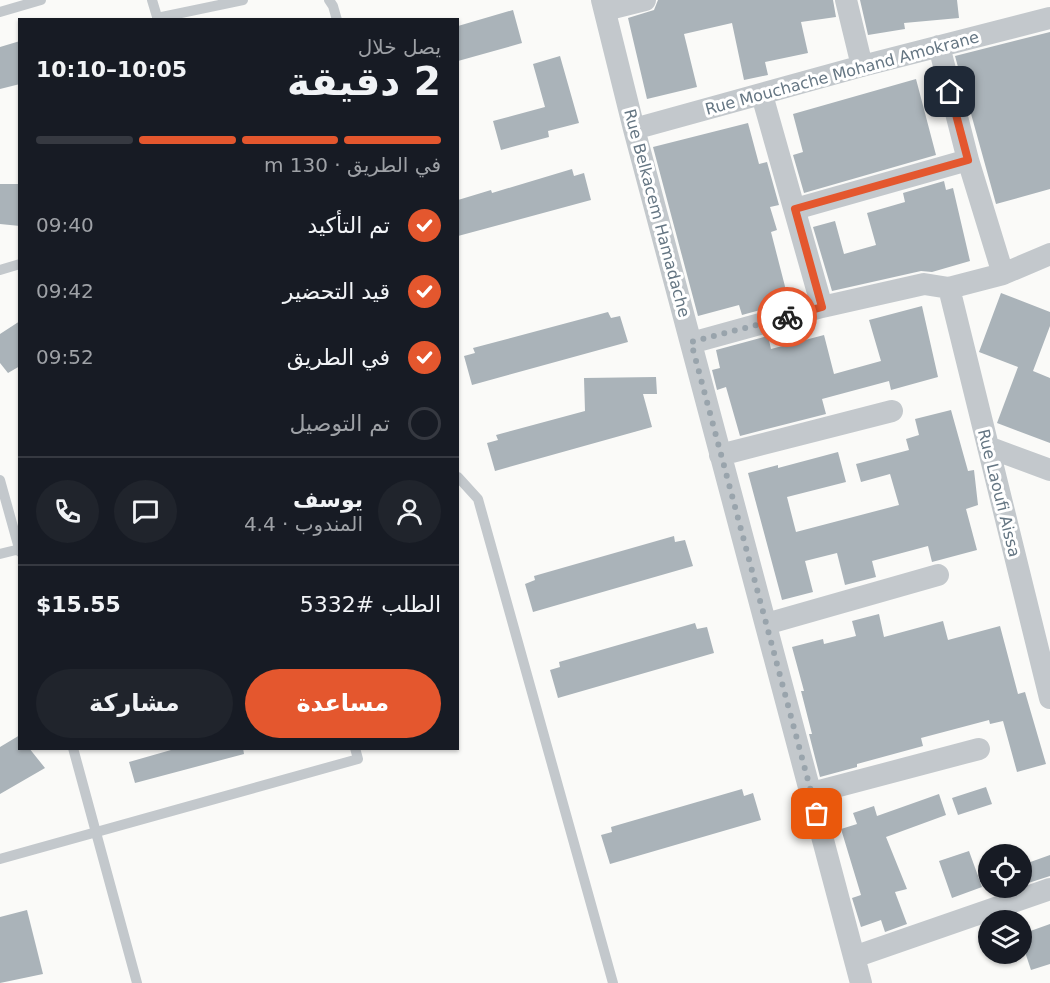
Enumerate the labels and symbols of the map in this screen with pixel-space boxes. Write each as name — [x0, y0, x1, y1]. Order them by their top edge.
street label: Rue Mouchache Mohand Amokrane — [703, 27, 981, 119]
pin — [924, 66, 975, 117]
street label: Rue Belkacem Hamadache — [620, 107, 694, 319]
courier — [757, 287, 817, 347]
street label: Rue Laoufi Aissa — [974, 427, 1024, 559]
pin — [791, 788, 842, 839]

